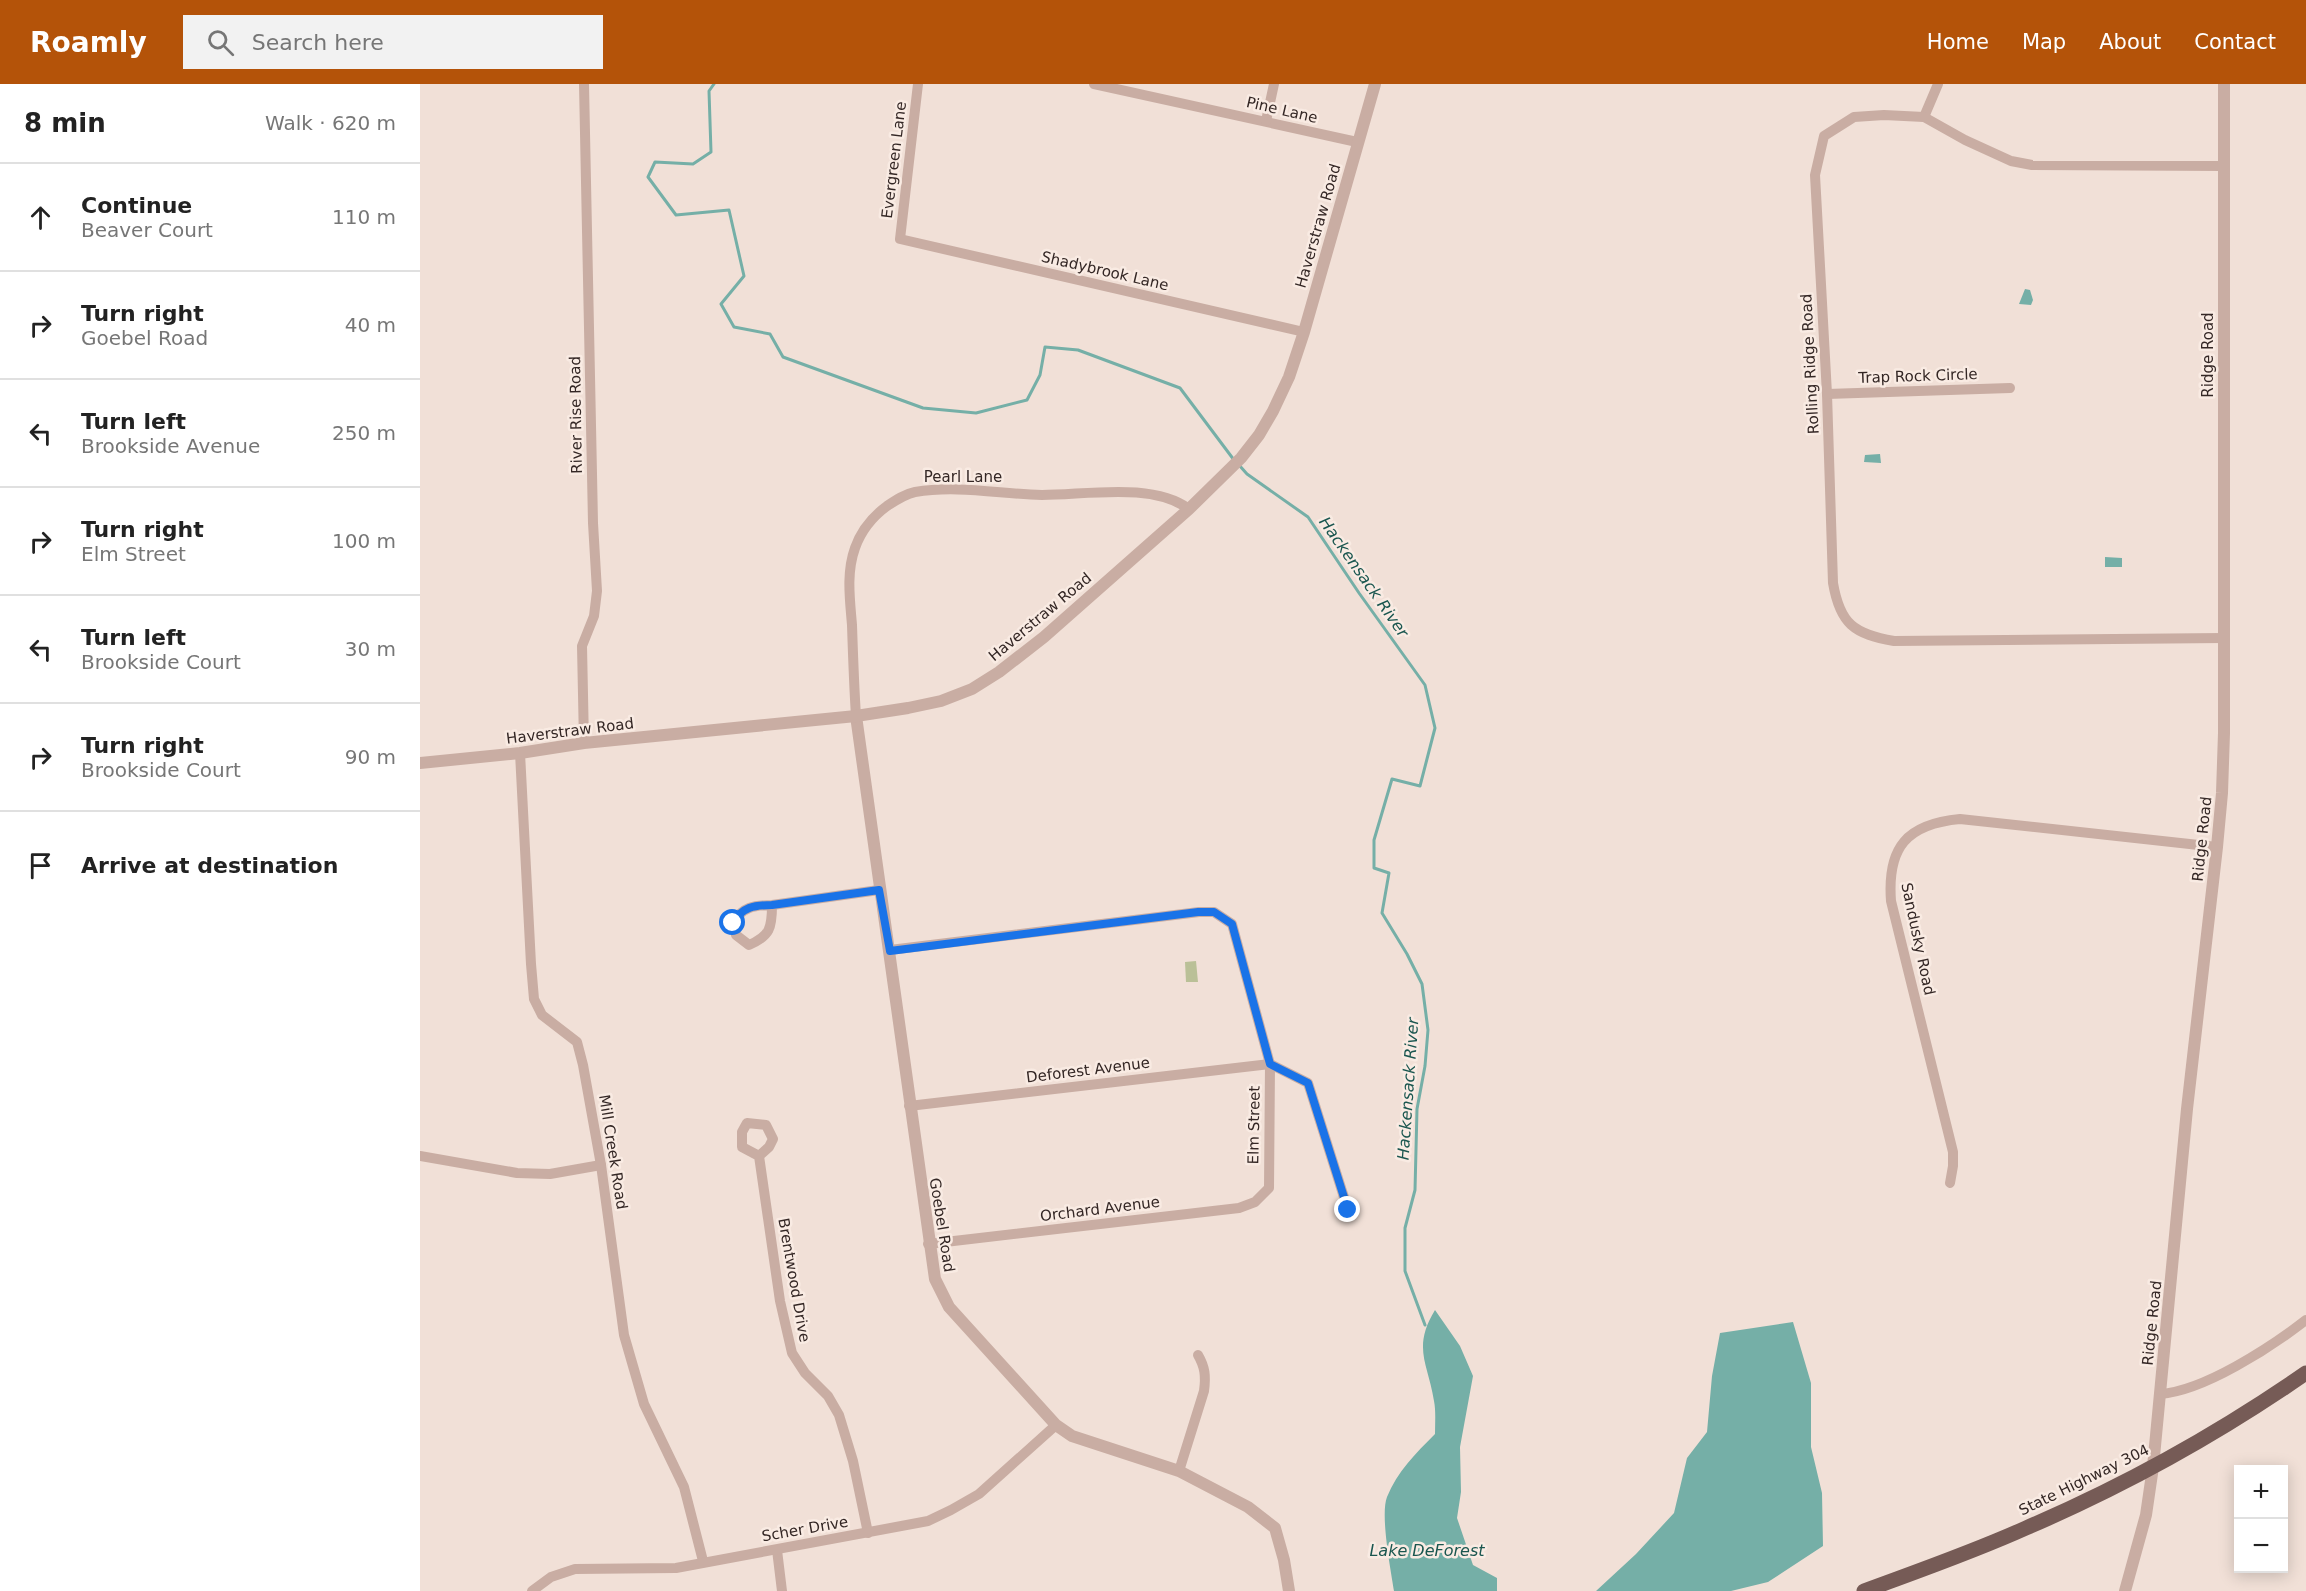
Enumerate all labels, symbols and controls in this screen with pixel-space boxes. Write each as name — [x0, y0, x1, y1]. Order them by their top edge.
search box — [183, 15, 603, 69]
text: Roamly — [30, 26, 147, 59]
icon: search — [204, 26, 237, 59]
text: Search here — [252, 30, 384, 55]
text: Home — [1927, 30, 1989, 54]
text: Map — [2022, 30, 2066, 54]
text: About — [2099, 30, 2161, 54]
text: Contact — [2194, 30, 2276, 54]
street label: Pine Lane — [1245, 93, 1319, 127]
street label: Evergreen Lane — [878, 100, 910, 220]
text: 8 min — [24, 108, 106, 138]
text: Walk · 620 m — [265, 111, 396, 135]
street label: Haverstraw Road — [1292, 162, 1344, 290]
text: Continue — [81, 193, 192, 218]
icon: ahead — [24, 201, 57, 234]
text: 110 m — [332, 205, 396, 229]
text: Beaver Court — [81, 218, 213, 242]
street label: Shadybrook Lane — [1040, 248, 1170, 294]
street label: Rolling Ridge Road — [1797, 293, 1823, 435]
text: Turn right — [81, 301, 204, 326]
icon: right — [24, 309, 57, 342]
street label: Ridge Road — [2199, 312, 2217, 398]
text: 40 m — [345, 313, 396, 337]
text: Goebel Road — [81, 326, 208, 350]
street label: River Rise Road — [566, 356, 586, 474]
street label: Trap Rock Circle — [1857, 365, 1978, 387]
text: Turn left — [81, 409, 186, 434]
icon: left — [24, 417, 57, 450]
text: 250 m — [332, 421, 396, 445]
text: Brookside Avenue — [81, 434, 260, 458]
street label: Pearl Lane — [924, 468, 1002, 486]
water label: Hackensack River — [1315, 513, 1414, 642]
text: Turn right — [81, 517, 204, 542]
icon: right — [24, 525, 57, 558]
text: 100 m — [332, 529, 396, 553]
text: Elm Street — [81, 542, 186, 566]
street label: Haverstraw Road — [985, 569, 1095, 665]
text: Turn left — [81, 625, 186, 650]
icon: left — [24, 633, 57, 666]
text: 30 m — [345, 637, 396, 661]
text: Brookside Court — [81, 650, 241, 674]
street label: Haverstraw Road — [505, 714, 635, 748]
text: Turn right — [81, 733, 204, 758]
icon: right — [24, 741, 57, 774]
text: 90 m — [345, 745, 396, 769]
text: Brookside Court — [81, 758, 241, 782]
street label: Ridge Road — [2189, 796, 2215, 882]
icon: arrive — [24, 849, 57, 882]
text: Arrive at destination — [81, 853, 338, 878]
street label: Sandusky Road — [1897, 881, 1939, 997]
route start — [719, 909, 745, 935]
water label: Hackensack River — [1394, 1016, 1423, 1161]
street label: Deforest Avenue — [1025, 1053, 1151, 1087]
street label: Elm Street — [1244, 1085, 1264, 1164]
street label: Mill Creek Road — [595, 1093, 631, 1211]
street label: Goebel Road — [926, 1176, 958, 1274]
street label: Orchard Avenue — [1039, 1193, 1161, 1225]
route end — [1334, 1196, 1360, 1222]
street label: Brentwood Drive — [774, 1217, 814, 1343]
street label: Ridge Road — [2139, 1280, 2165, 1366]
street label: State Highway 304 — [2016, 1441, 2152, 1519]
map controls — [2234, 1465, 2288, 1573]
button: + — [2234, 1465, 2288, 1519]
street label: Scher Drive — [760, 1513, 850, 1545]
button: − — [2234, 1519, 2288, 1573]
water label: Lake DeForest — [1369, 1541, 1485, 1560]

